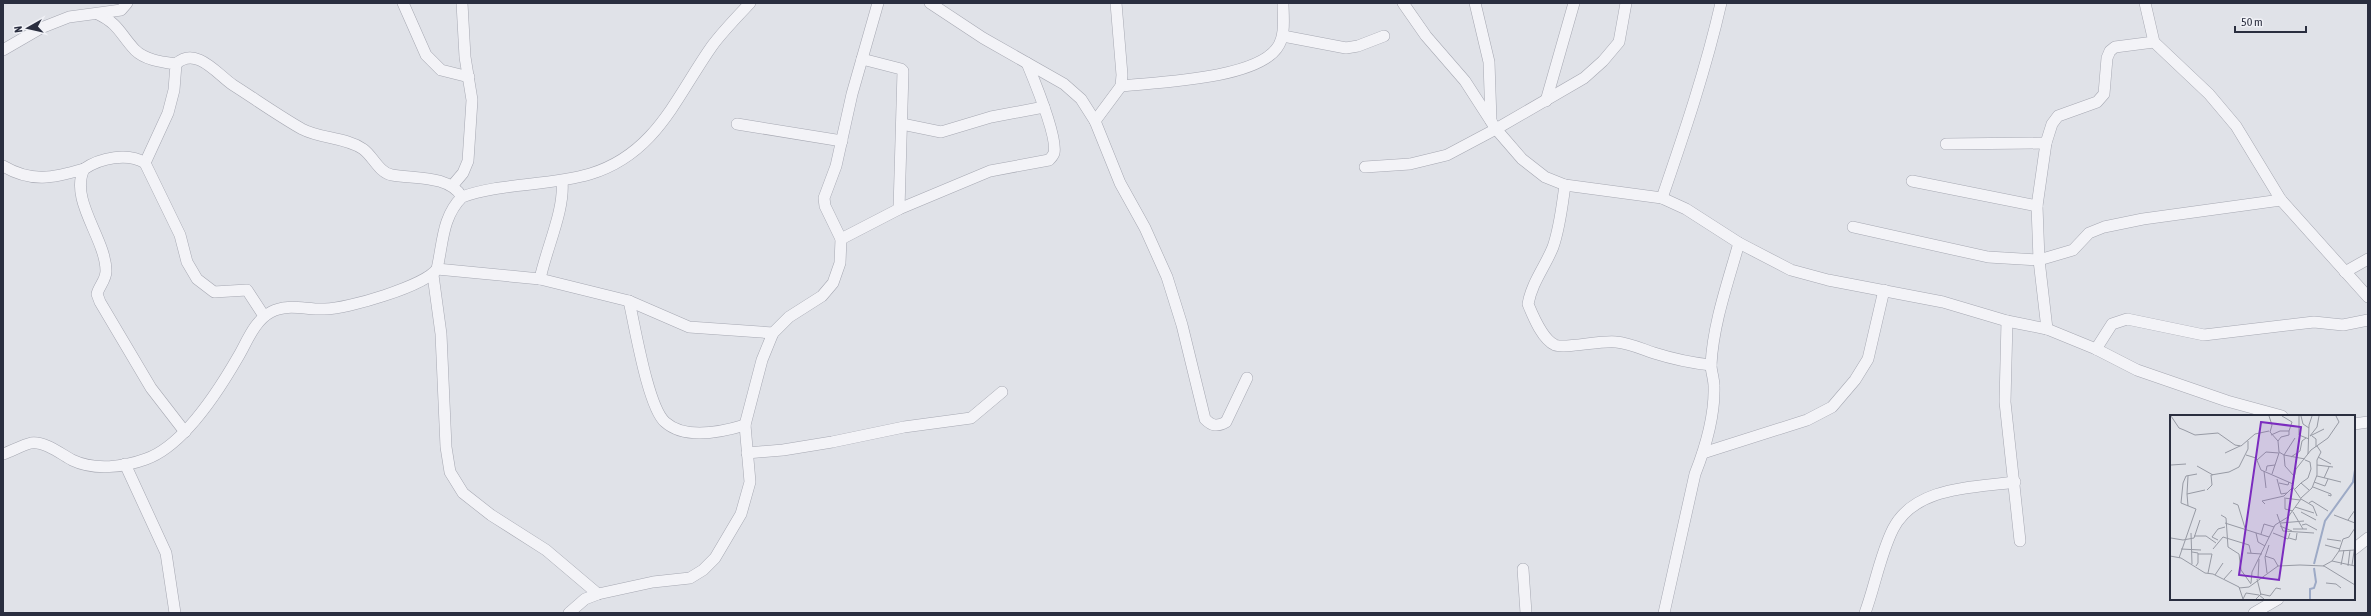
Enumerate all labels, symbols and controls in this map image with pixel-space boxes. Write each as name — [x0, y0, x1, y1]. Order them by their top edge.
north arrow — [8, 8, 48, 48]
scale bar — [2235, 8, 2306, 34]
text: 50 m — [2241, 15, 2263, 29]
text: N — [12, 25, 24, 33]
inset map — [2170, 415, 2355, 600]

